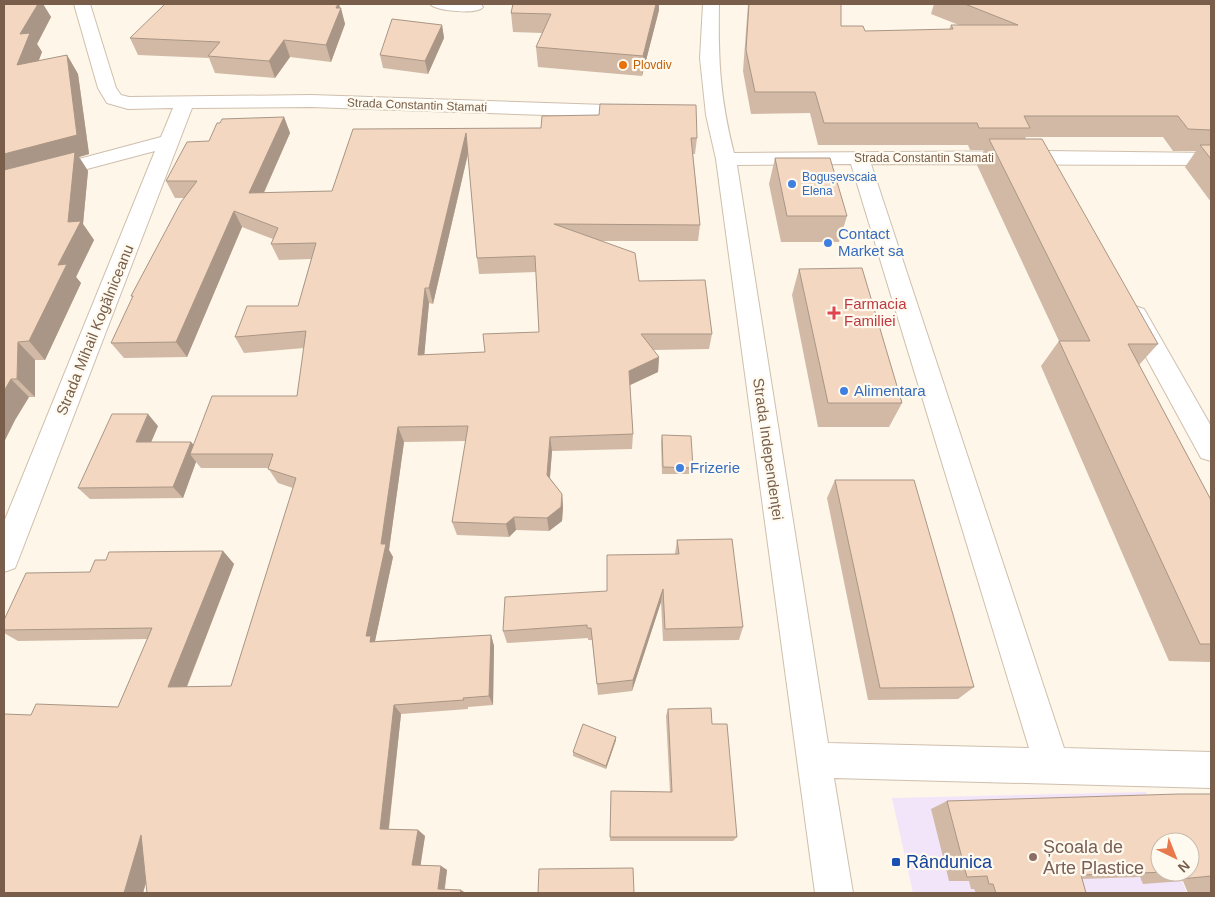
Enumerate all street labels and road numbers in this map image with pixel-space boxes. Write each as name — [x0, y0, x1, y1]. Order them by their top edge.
street label: Strada Constantin Stamati — [347, 96, 487, 114]
street label: Strada Constantin Stamati — [854, 151, 994, 165]
street label: Strada Mihail Kogălniceanu — [52, 242, 137, 418]
street label: Strada Independenței — [750, 377, 787, 521]

